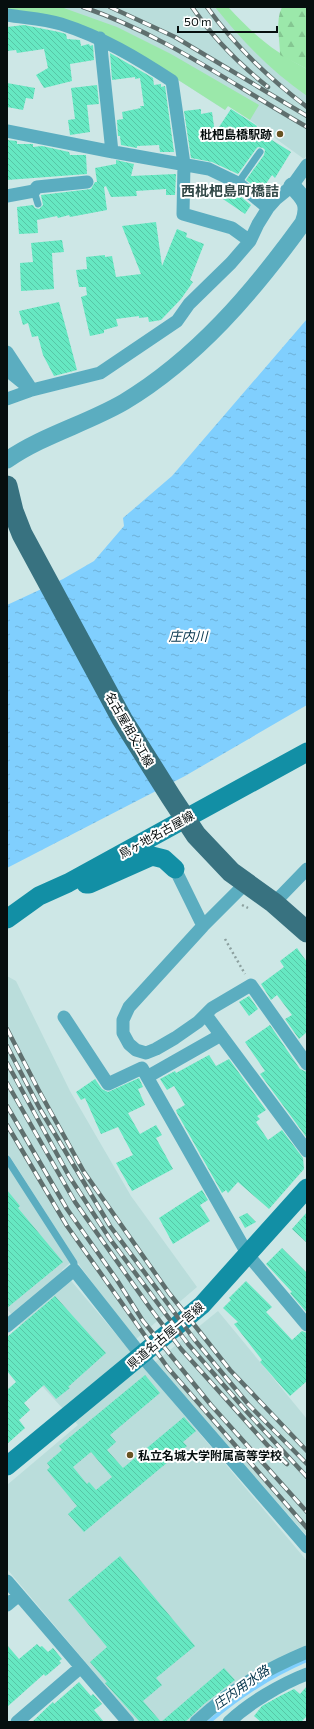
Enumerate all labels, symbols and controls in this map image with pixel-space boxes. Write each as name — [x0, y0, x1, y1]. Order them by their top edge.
scale bar — [178, 8, 277, 34]
text: 50 m — [184, 14, 212, 28]
place label: 枇杷島橋駅跡 — [200, 127, 272, 141]
marker: 枇杷島橋駅跡 — [275, 129, 285, 139]
district label: 西枇杷島町橋詰 — [181, 182, 279, 199]
water label: 庄内川 — [168, 628, 209, 644]
street label: 名古屋祖父江線 — [103, 689, 157, 769]
street label: 鳥ヶ地名古屋線 — [116, 808, 196, 860]
street label: 県道名古屋一宮線 — [124, 1299, 206, 1371]
place label: 私立名城大学附属高等学校 — [138, 1448, 282, 1462]
marker: 私立名城大学附属高等学校 — [125, 1450, 135, 1460]
water label: 庄内用水路 — [210, 1661, 273, 1712]

